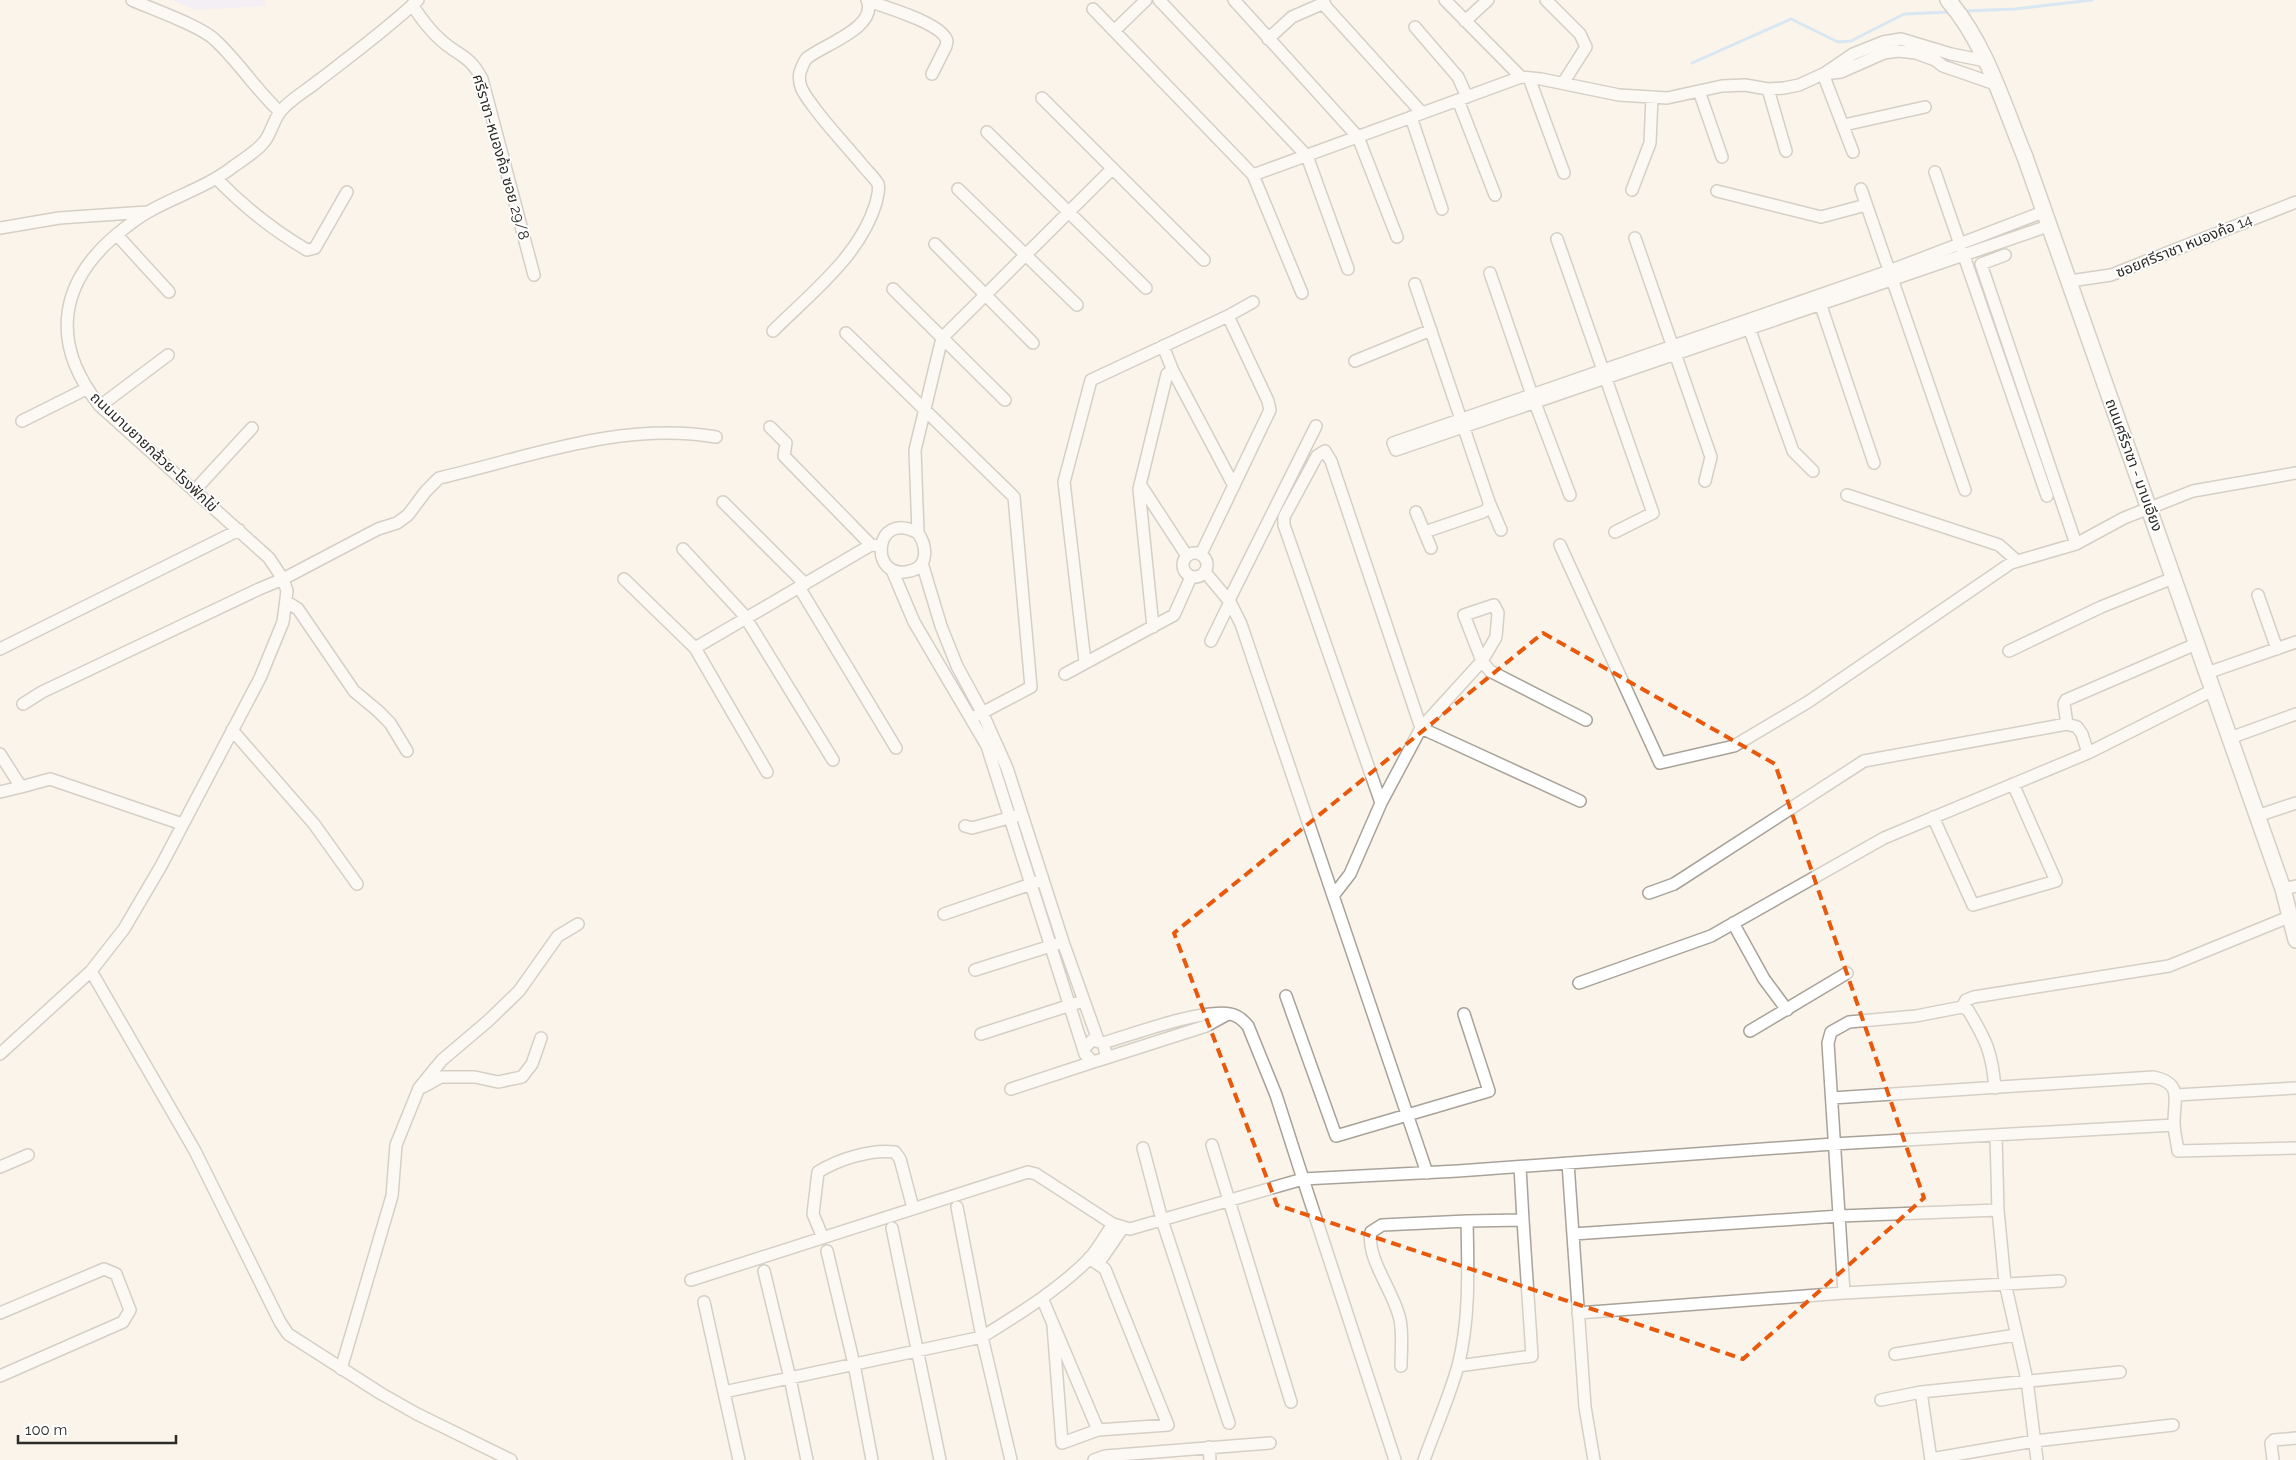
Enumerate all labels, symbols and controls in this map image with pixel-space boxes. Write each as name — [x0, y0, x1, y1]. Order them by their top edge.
street label: ศรีราชา-หนองค้อ ซอย 29/8 — [469, 72, 533, 242]
street label: ซอยศรีราชา หนองค้อ 14 — [2113, 210, 2255, 282]
street label: ถนนมาบยายกล้วย-โรงฟักไข่ — [87, 388, 221, 516]
street label: ถนนศรีราชา - มาบเอียง — [2102, 396, 2166, 534]
scale bar — [18, 1412, 175, 1444]
text: 100 m — [25, 1421, 67, 1439]

